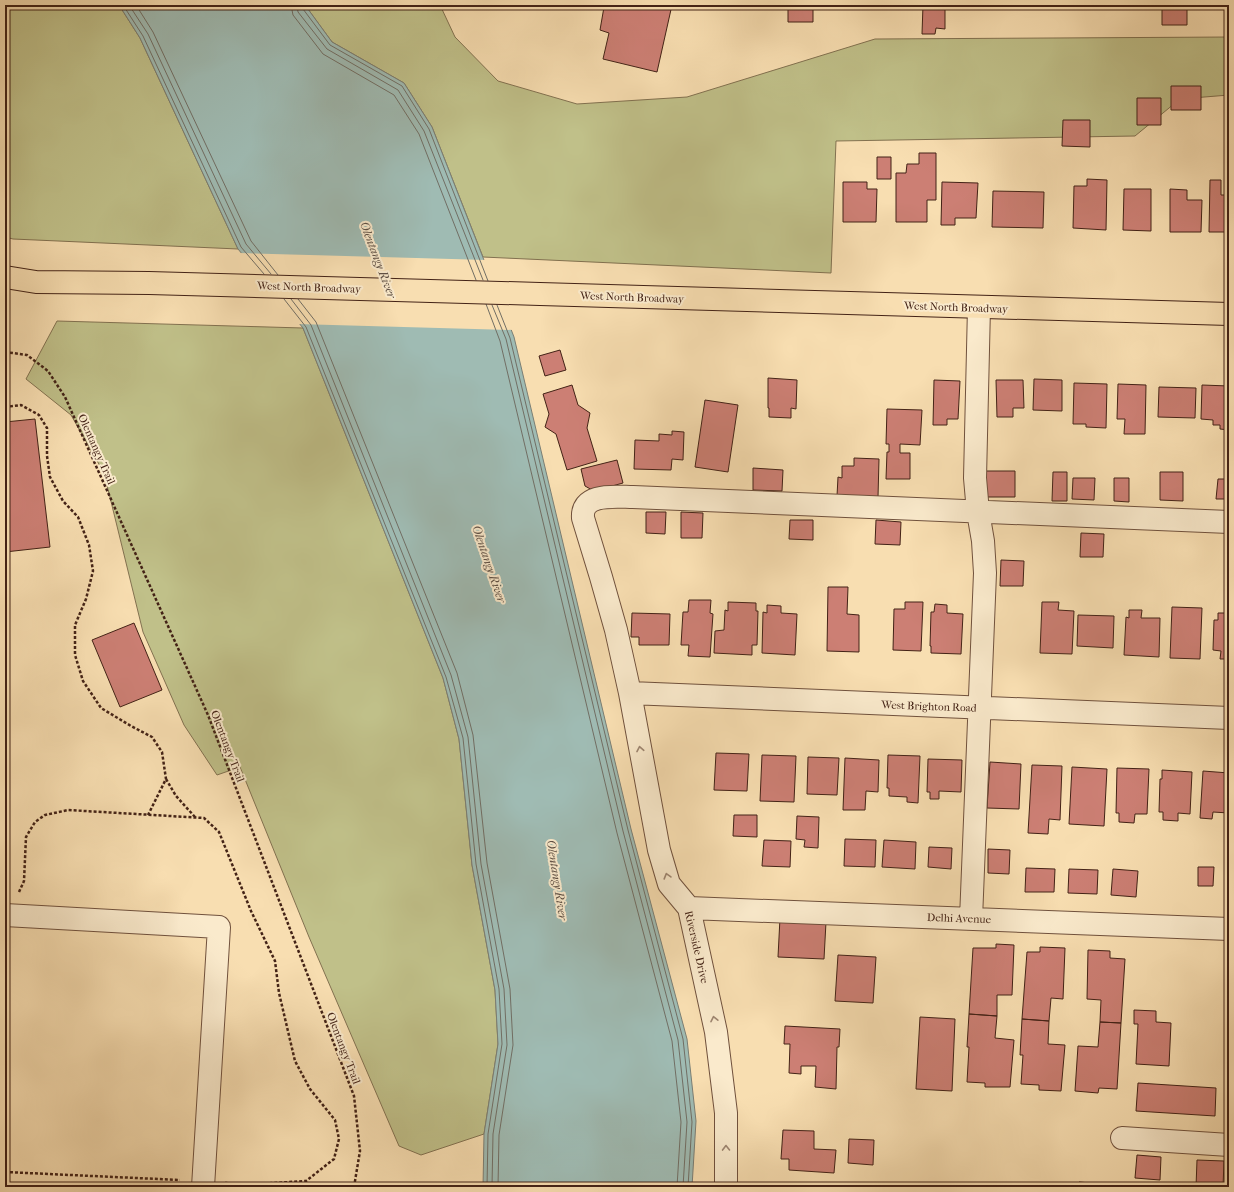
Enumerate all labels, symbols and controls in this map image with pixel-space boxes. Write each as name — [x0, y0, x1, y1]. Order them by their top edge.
water label: Olentangy River — [357, 220, 400, 302]
street label: West North Broadway — [256, 279, 362, 296]
street label: West North Broadway — [579, 289, 685, 306]
street label: West North Broadway — [903, 299, 1009, 316]
street label: Olentangy Trail — [75, 412, 118, 486]
water label: Olentangy River — [469, 523, 509, 606]
street label: West Brighton Road — [880, 698, 978, 715]
street label: Olentangy Trail — [208, 709, 247, 784]
one-way arrow — [637, 746, 645, 752]
water label: Olentangy River — [544, 839, 571, 923]
one-way arrow — [663, 873, 671, 880]
street label: Riverside Drive — [682, 909, 711, 985]
street label: Delhi Avenue — [927, 911, 992, 926]
street label: Olentangy Trail — [324, 1011, 363, 1086]
one-way arrow — [710, 1016, 718, 1022]
one-way arrow — [722, 1145, 730, 1151]

